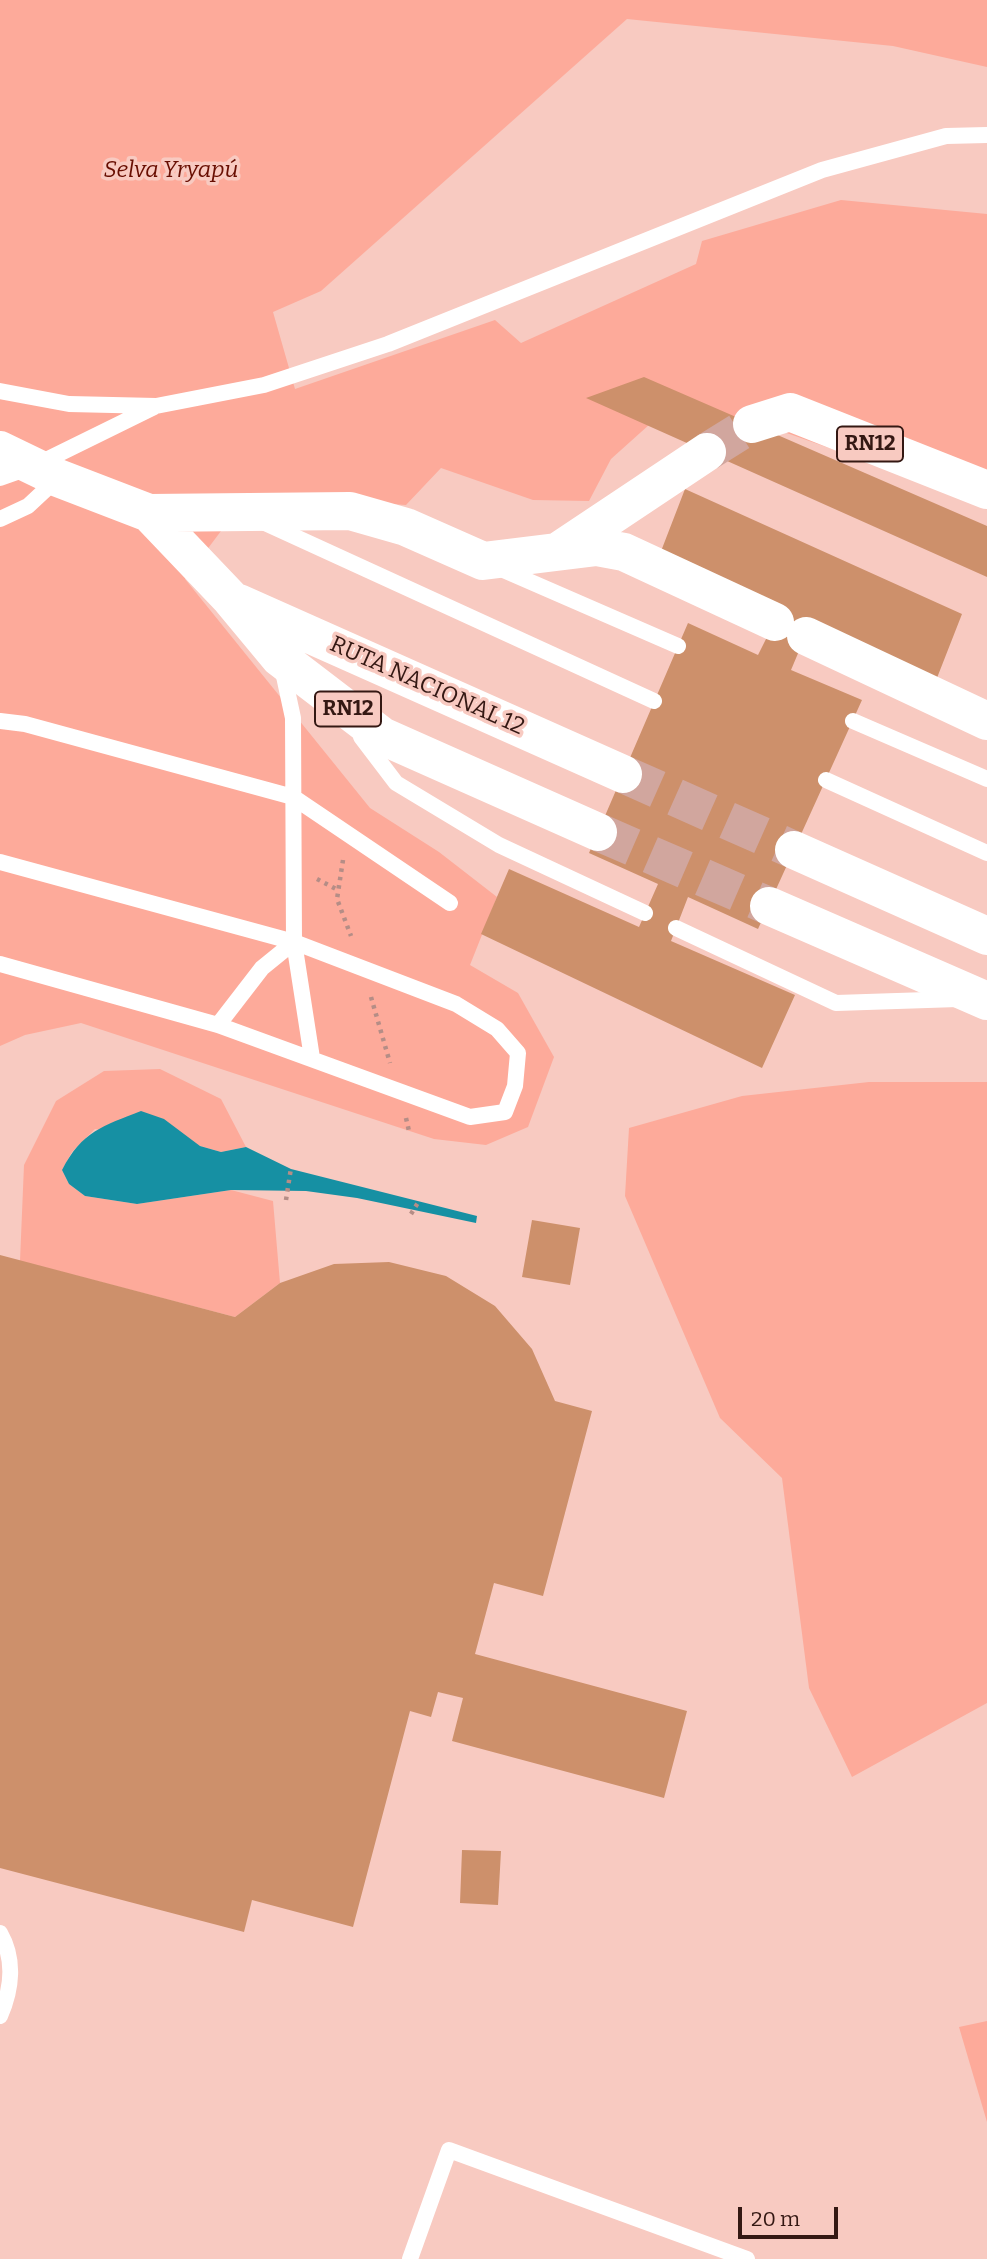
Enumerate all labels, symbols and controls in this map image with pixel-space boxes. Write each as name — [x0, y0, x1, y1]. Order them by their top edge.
park label: Selva Yryapú — [103, 157, 239, 185]
road number: RN12 — [837, 426, 903, 462]
street label: RUTA NACIONAL 12 — [325, 631, 529, 741]
road number: RN12 — [315, 692, 381, 726]
scale bar — [742, 2192, 842, 2236]
text: 20 m — [751, 2206, 800, 2232]

